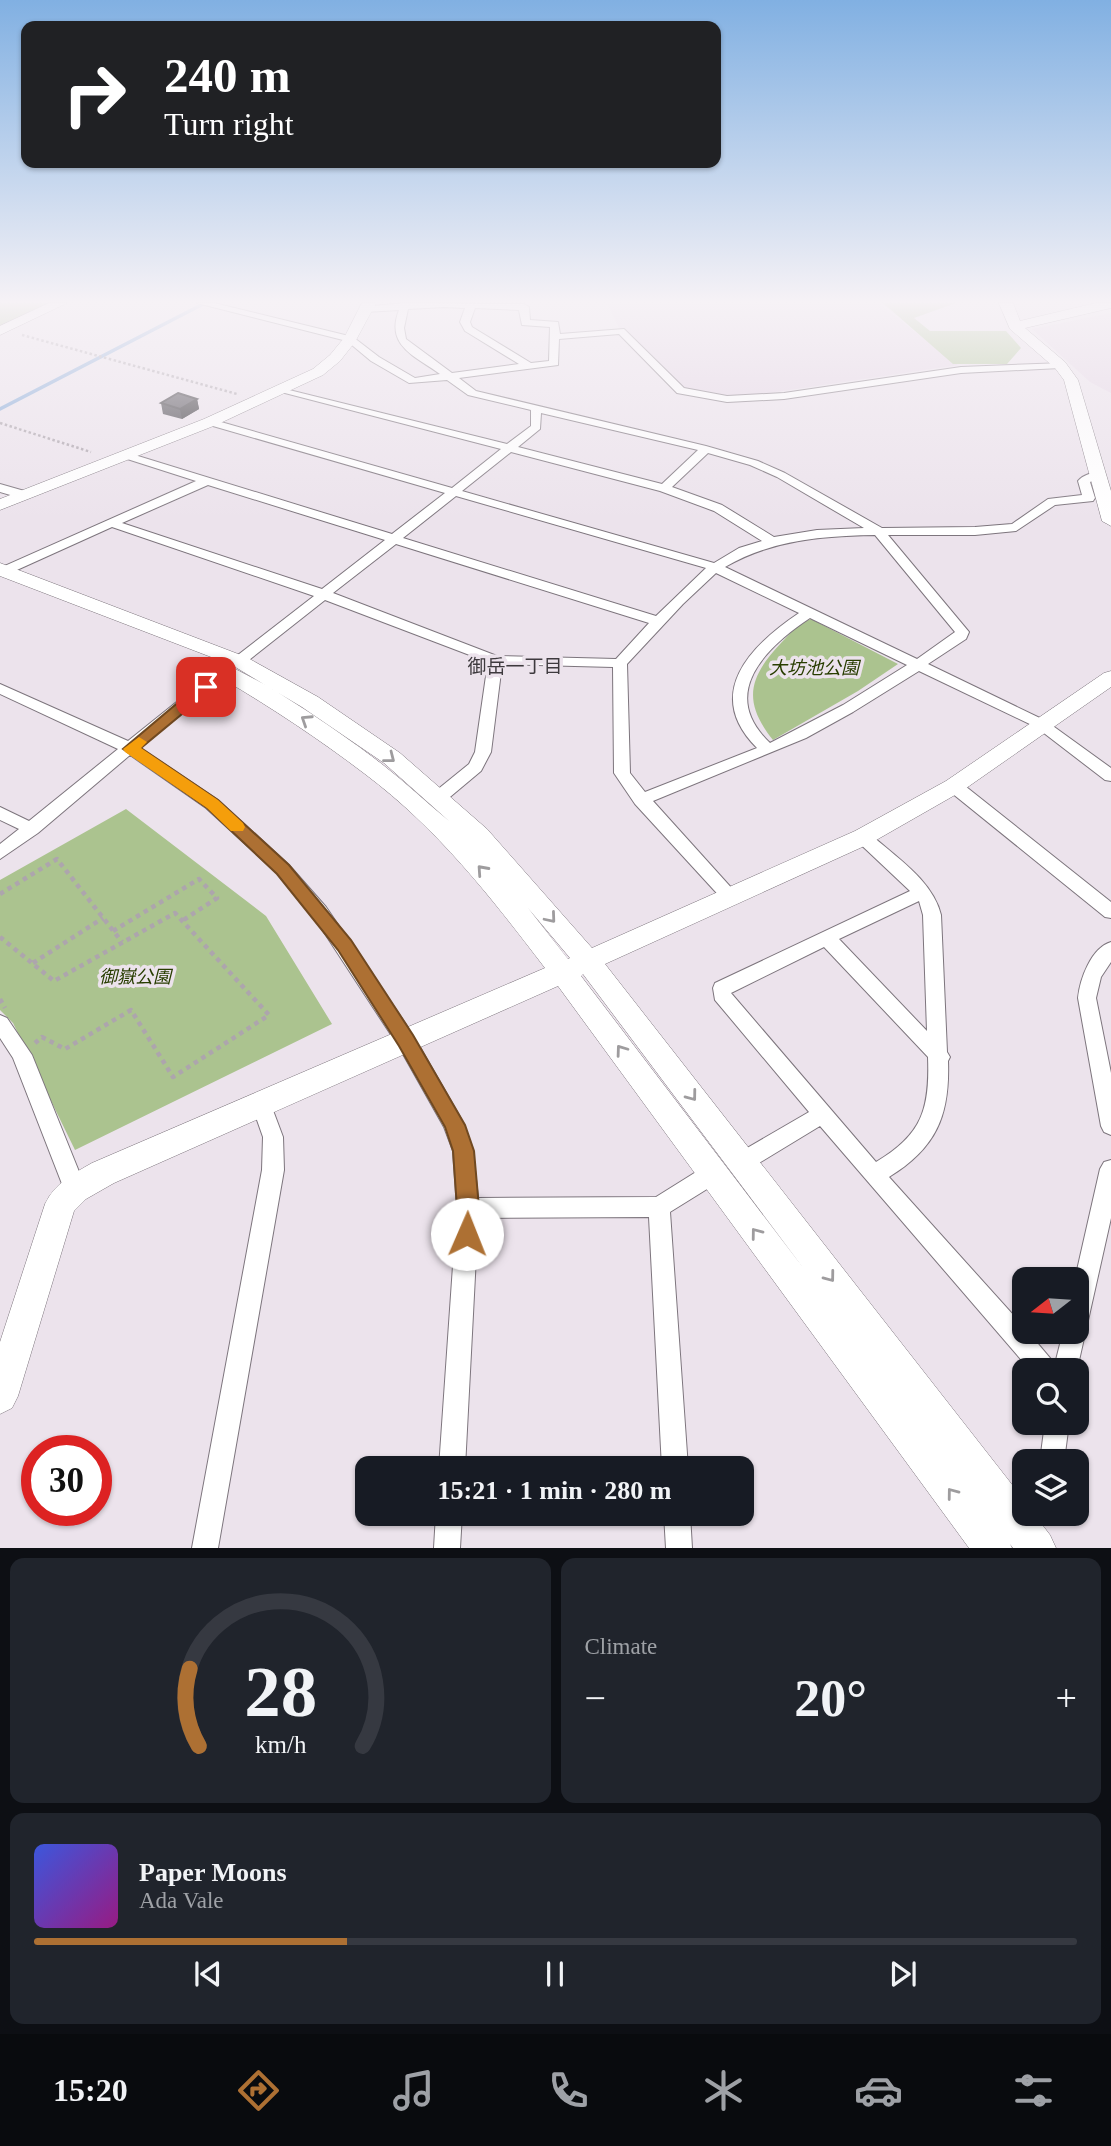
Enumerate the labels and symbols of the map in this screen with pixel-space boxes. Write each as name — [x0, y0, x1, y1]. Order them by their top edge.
district label: 御岳一丁目 — [467, 656, 563, 677]
pin — [176, 657, 236, 717]
park label: 大坊池公園 — [769, 658, 862, 678]
one-way arrow — [301, 716, 314, 729]
one-way arrow — [383, 749, 395, 762]
one-way arrow — [478, 865, 490, 878]
one-way arrow — [543, 909, 555, 922]
park label: 御嶽公園 — [99, 967, 174, 987]
one-way arrow — [616, 1045, 629, 1058]
one-way arrow — [683, 1089, 696, 1101]
position arrow — [430, 1197, 504, 1271]
one-way arrow — [752, 1228, 765, 1241]
north arrow — [1012, 1267, 1088, 1344]
one-way arrow — [822, 1269, 834, 1282]
speed limit sign: 30 — [21, 1435, 112, 1526]
one-way arrow — [948, 1488, 961, 1501]

